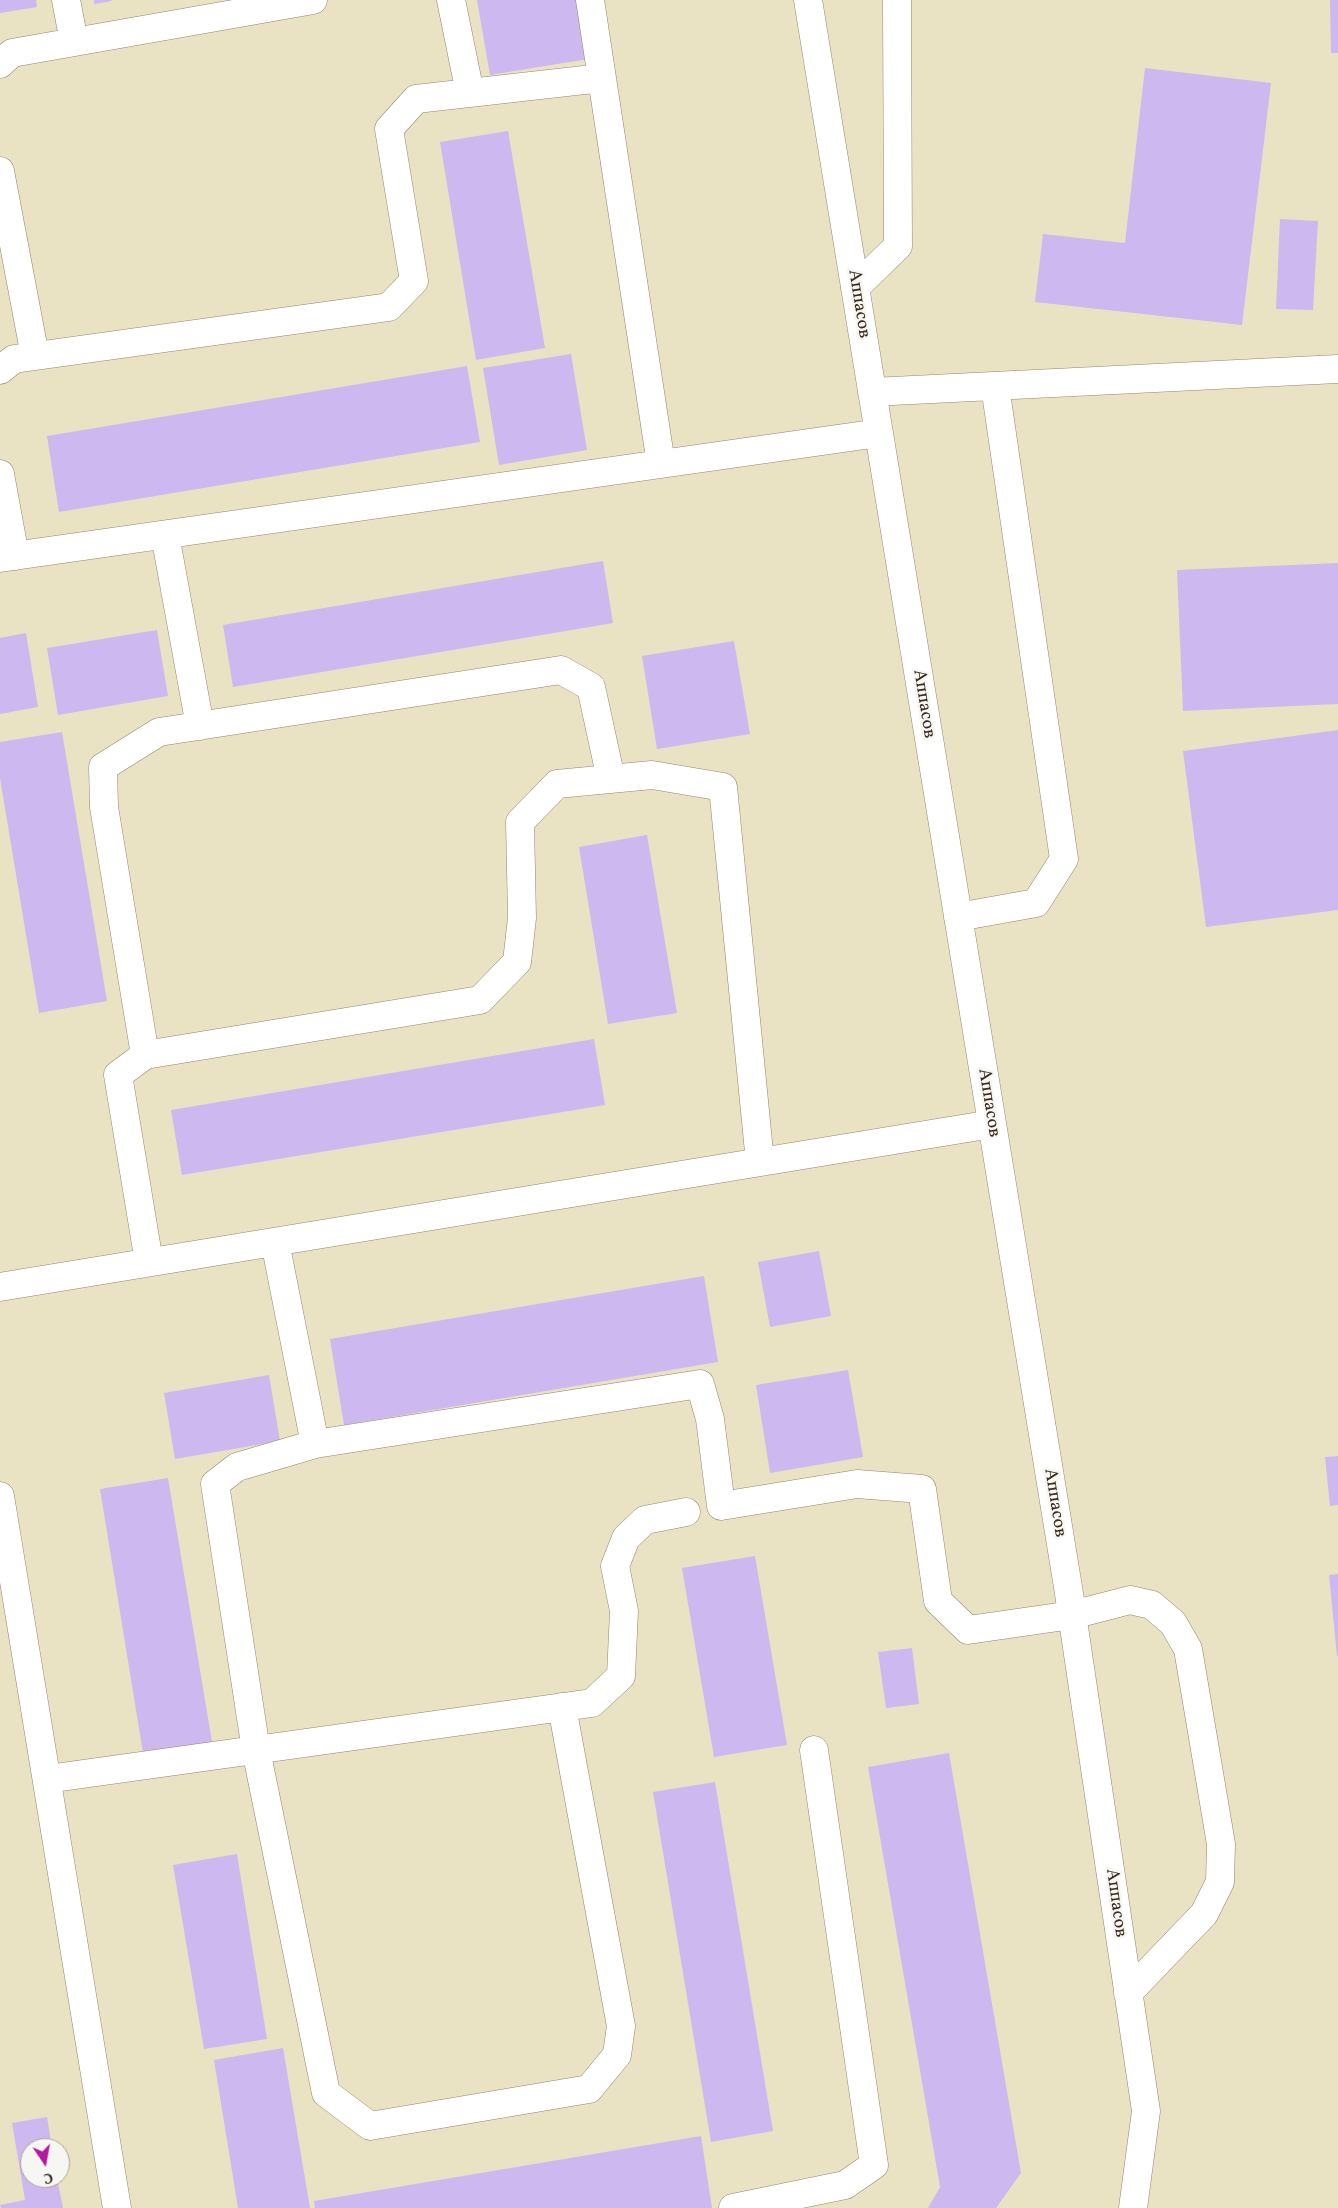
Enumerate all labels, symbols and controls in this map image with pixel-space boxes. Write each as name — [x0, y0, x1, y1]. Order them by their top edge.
street label: Аппасов — [842, 268, 874, 340]
street label: Аппасов — [907, 668, 939, 740]
street label: Аппасов — [972, 1067, 1004, 1139]
street label: Аппасов — [1038, 1467, 1070, 1539]
street label: Аппасов — [1099, 1867, 1131, 1939]
north arrow — [20, 2138, 70, 2188]
text: С — [42, 2167, 54, 2187]

